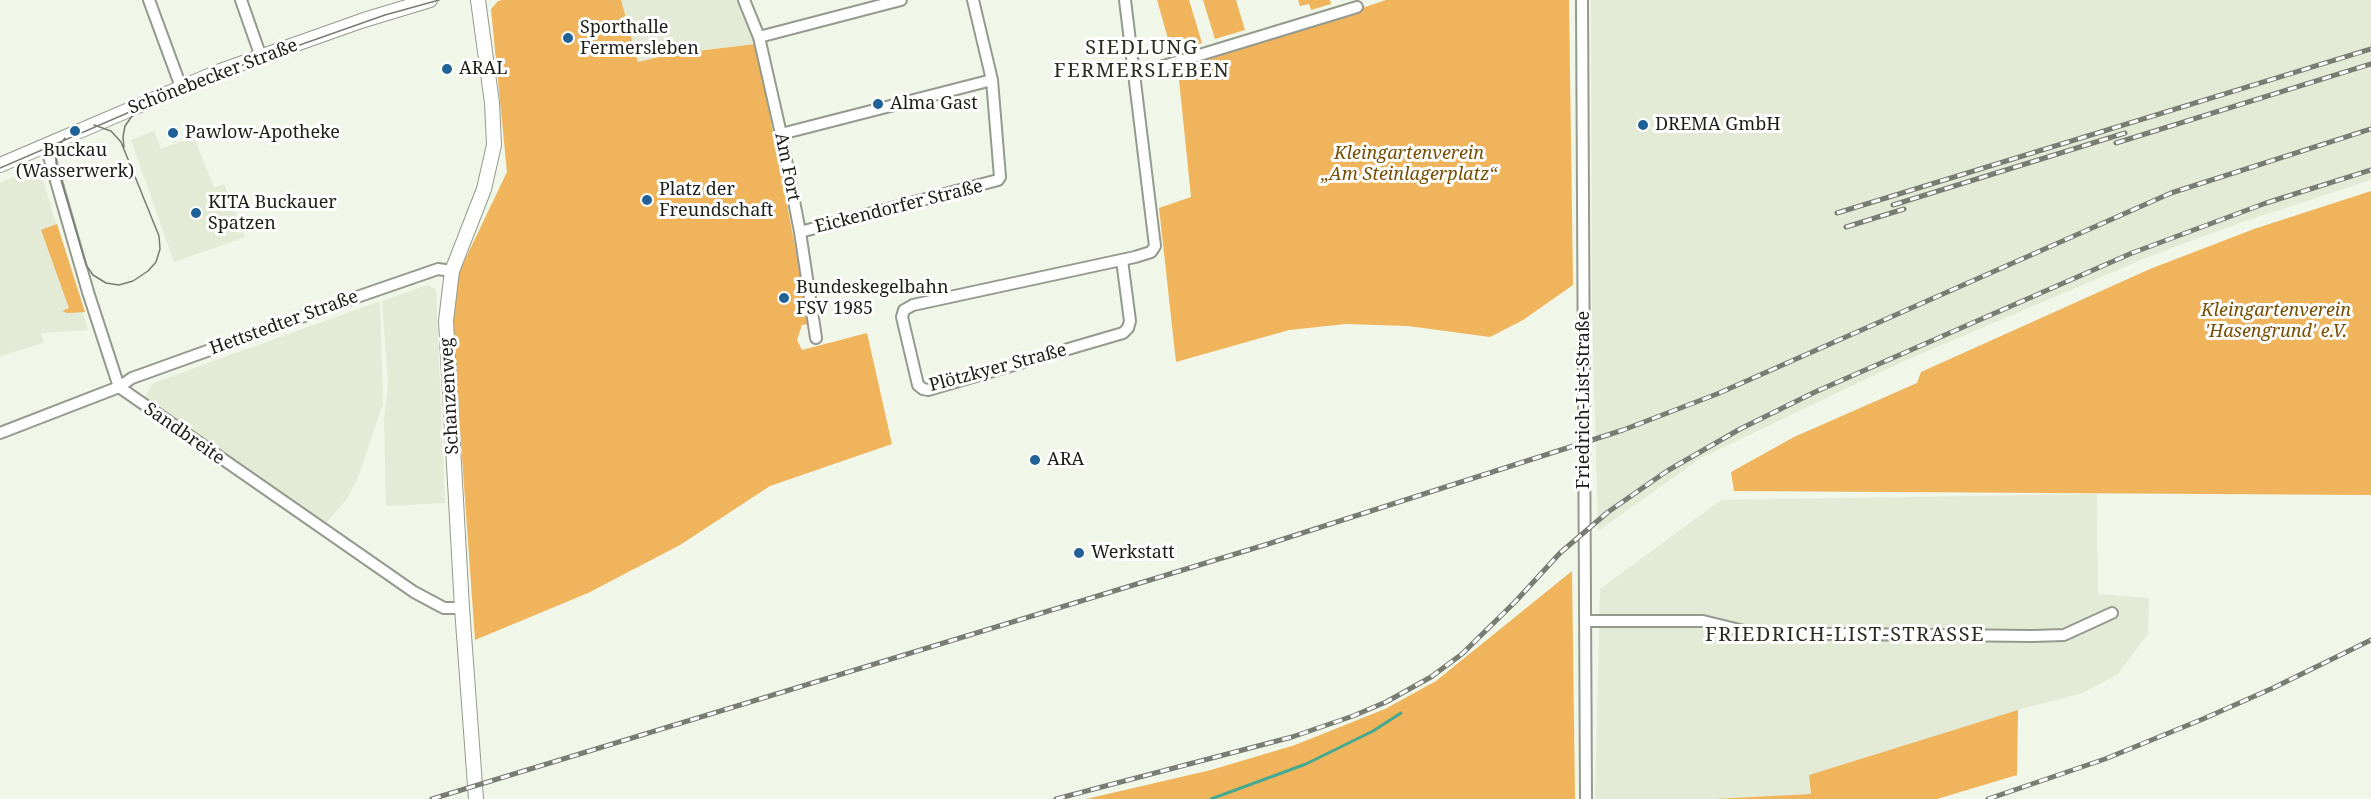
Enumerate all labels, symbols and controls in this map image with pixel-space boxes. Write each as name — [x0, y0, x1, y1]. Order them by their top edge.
place label: Sporthalle Fermersleben — [580, 17, 699, 60]
marker: Sporthalle Fermersleben — [561, 31, 575, 45]
street label: Schönebecker Straße — [125, 35, 301, 119]
district label: SIEDLUNG FERMERSLEBEN — [1054, 36, 1230, 83]
place label: ARAL — [459, 58, 507, 80]
marker: ARAL — [440, 62, 454, 76]
place label: Alma Gast — [890, 93, 978, 115]
marker: Alma Gast — [871, 97, 885, 111]
place label: DREMA GmbH — [1655, 114, 1781, 136]
marker: DREMA GmbH — [1636, 118, 1650, 132]
place label: Pawlow-Apotheke — [185, 122, 340, 144]
marker: Buckau (Wasserwerk) — [68, 124, 82, 138]
marker: Pawlow-Apotheke — [166, 126, 180, 140]
street label: Am Fort — [770, 131, 804, 203]
place label: Buckau (Wasserwerk) — [16, 140, 134, 182]
park label: Kleingartenverein „Am Steinlagerplatz“ — [1321, 143, 1497, 186]
street label: Eickendorfer Straße — [813, 176, 985, 238]
place label: Platz der Freundschaft — [659, 179, 773, 222]
place label: KITA Buckauer Spatzen — [208, 192, 337, 234]
marker: Platz der Freundschaft — [640, 193, 654, 207]
marker: KITA Buckauer Spatzen — [189, 206, 203, 220]
place label: Bundeskegelbahn FSV 1985 — [796, 277, 949, 320]
street label: Hettstedter Straße — [207, 286, 361, 360]
marker: Bundeskegelbahn FSV 1985 — [777, 291, 791, 305]
park label: Kleingartenverein 'Hasengrund' e.V. — [2201, 300, 2351, 342]
street label: Friedrich-List-Straße — [1573, 311, 1595, 489]
street label: Schanzenweg — [436, 337, 464, 455]
street label: Plötzkyer Straße — [927, 339, 1069, 397]
street label: Sandbreite — [140, 398, 228, 470]
place label: ARA — [1047, 449, 1084, 471]
marker: ARA — [1028, 453, 1042, 467]
place label: Werkstatt — [1091, 542, 1175, 564]
marker: Werkstatt — [1072, 546, 1086, 560]
district label: FRIEDRICH-LIST-STRASSE — [1705, 623, 1985, 647]

